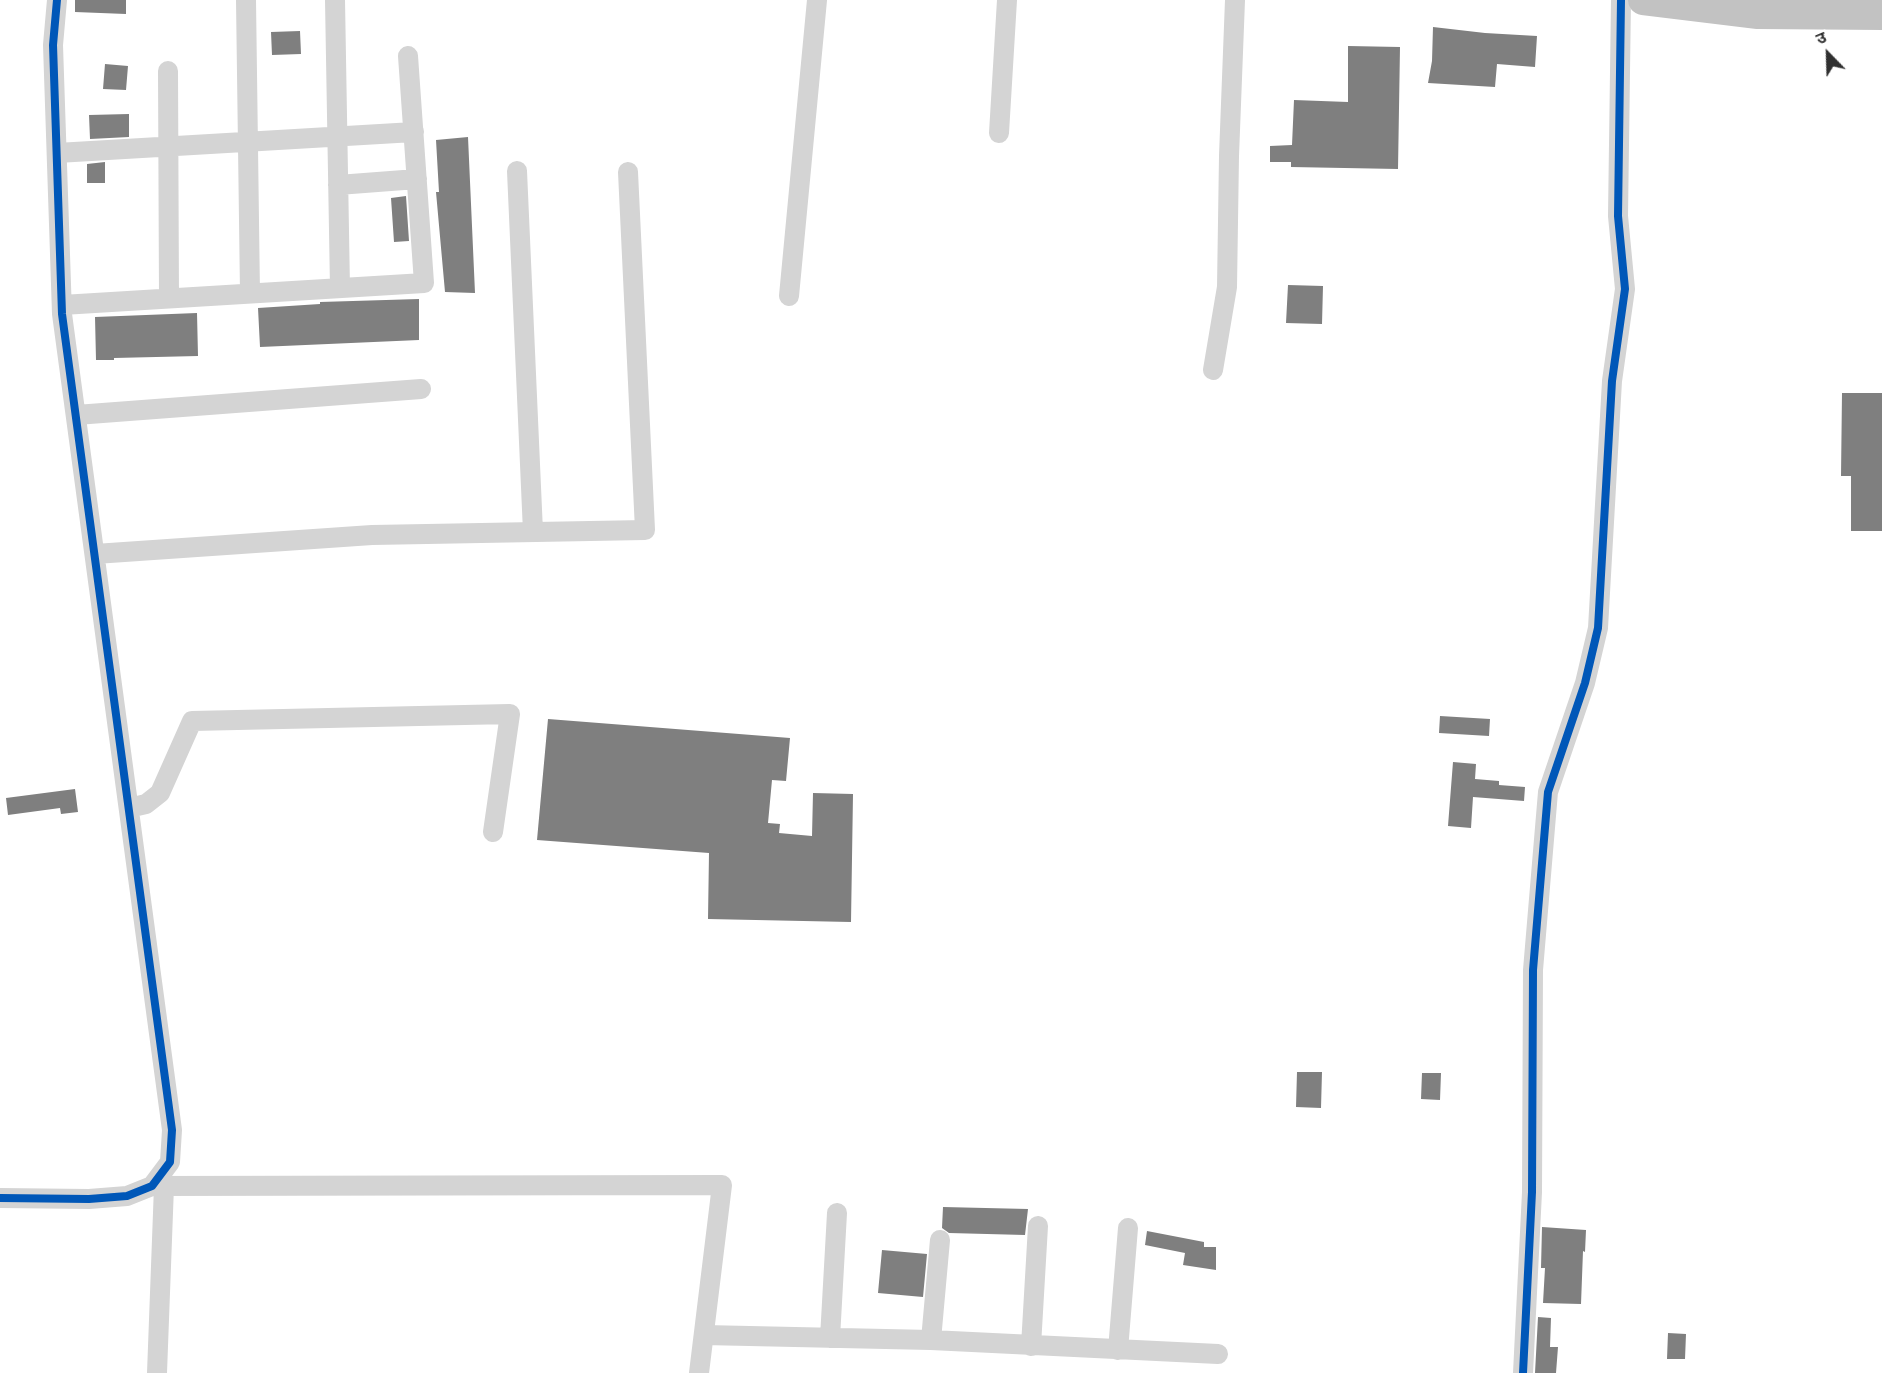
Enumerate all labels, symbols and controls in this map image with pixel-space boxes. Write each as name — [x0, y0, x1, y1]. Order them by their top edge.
north arrow — [1798, 24, 1858, 84]
text: उ — [1812, 25, 1830, 49]

